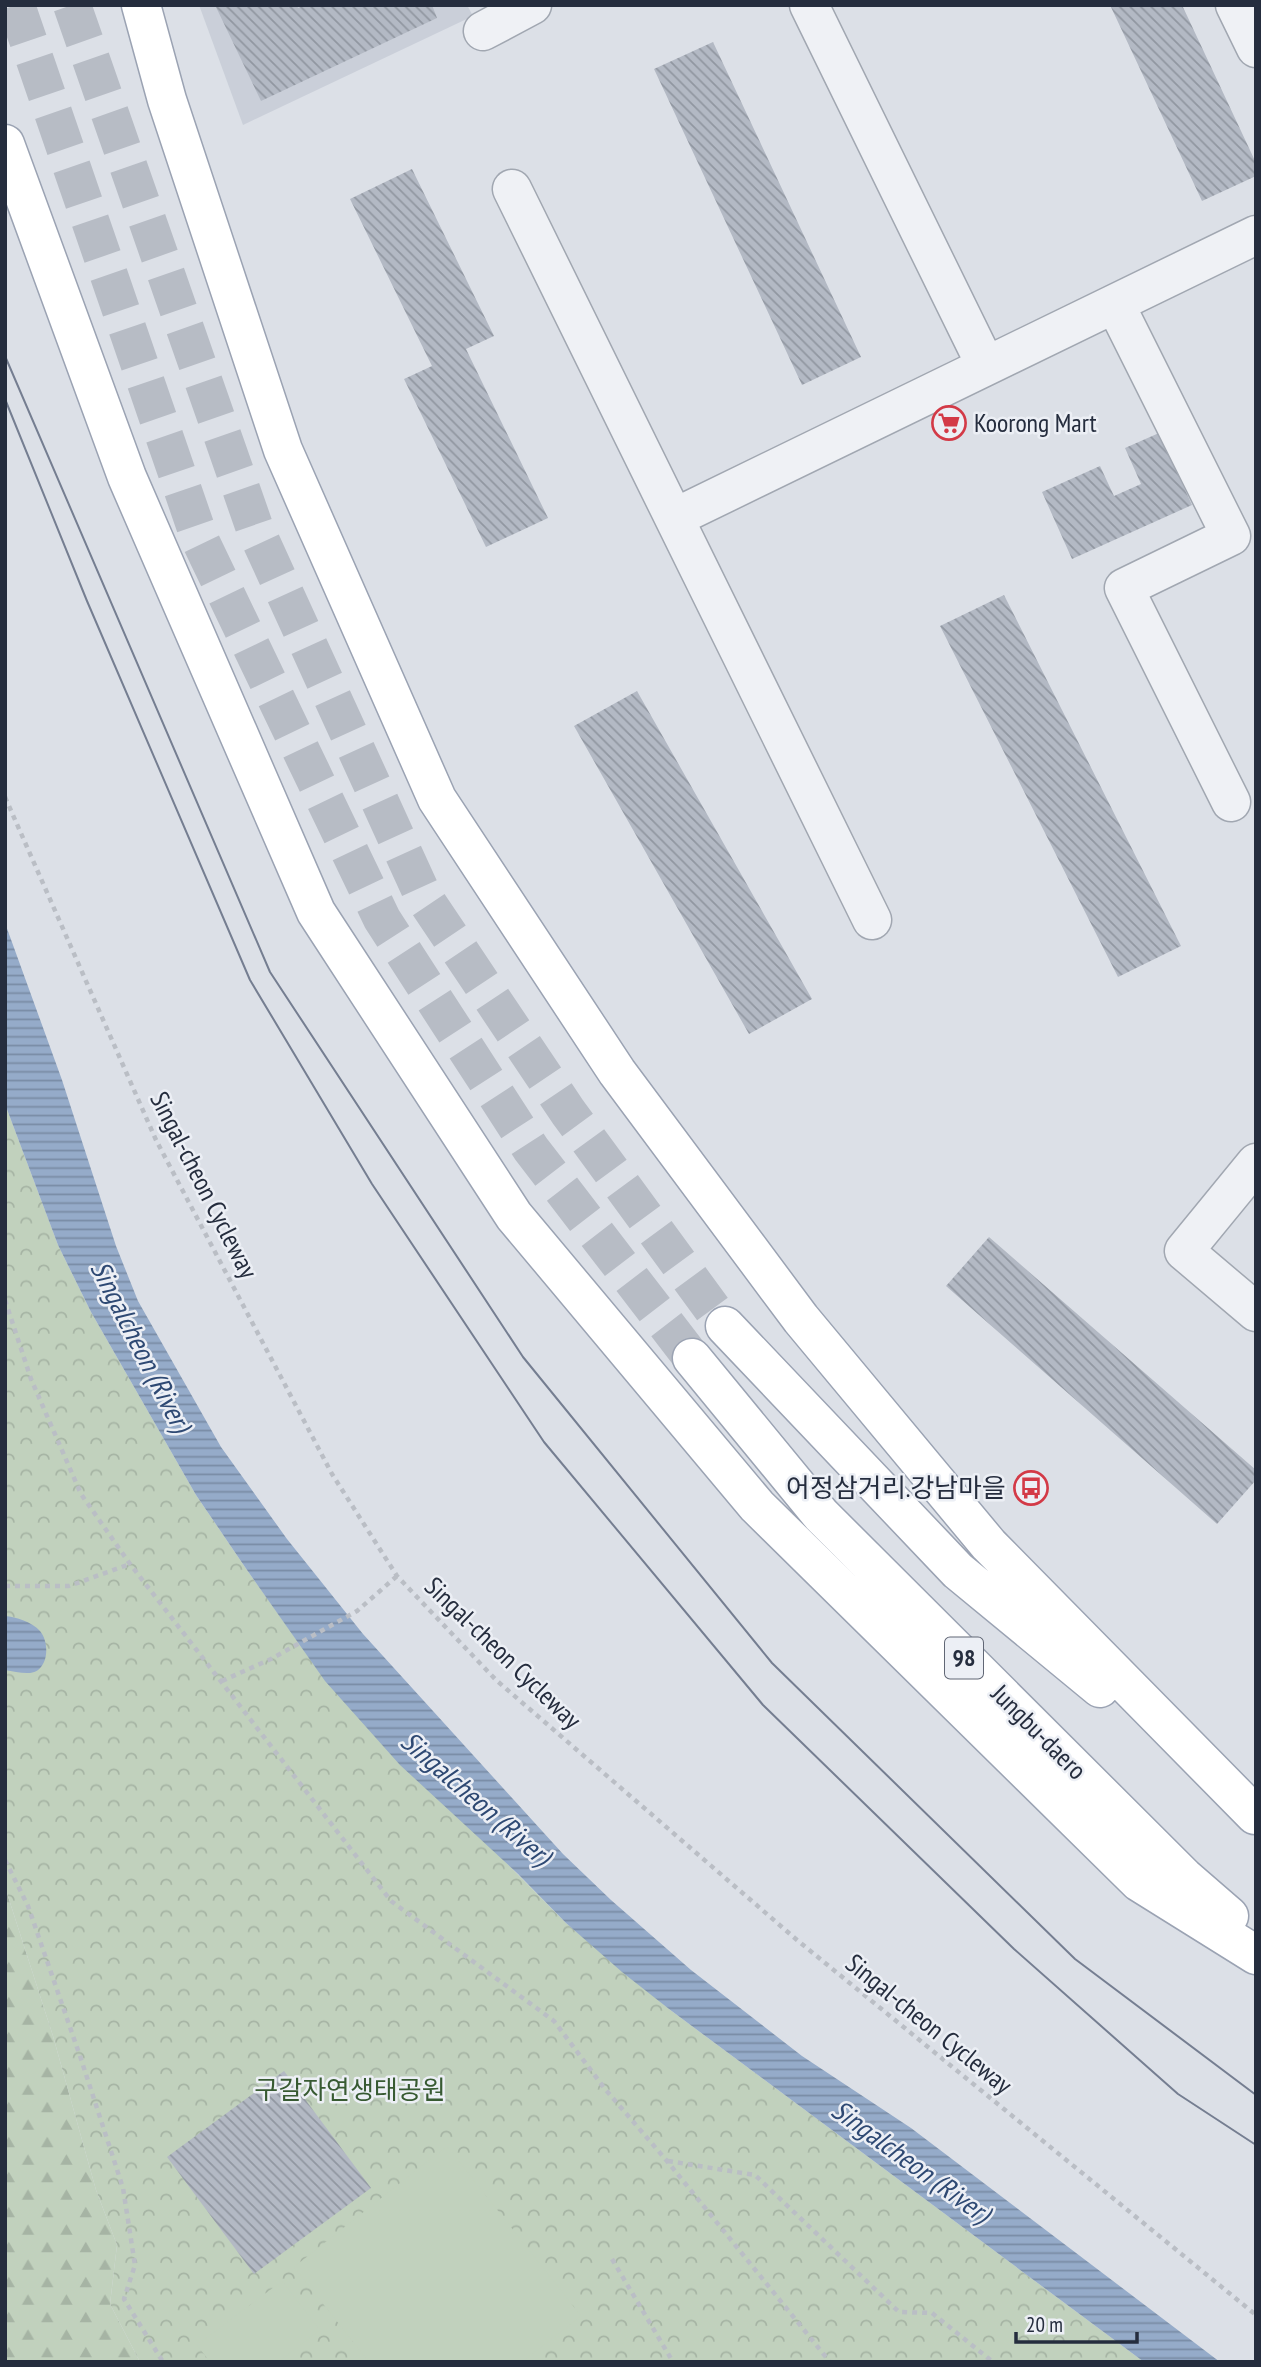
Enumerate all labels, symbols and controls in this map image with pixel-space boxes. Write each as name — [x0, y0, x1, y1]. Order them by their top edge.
supermarket icon: Koorong Mart — [930, 404, 968, 442]
place label: Koorong Mart — [974, 406, 1097, 439]
street label: Singal-cheon Cycleway — [143, 1086, 266, 1284]
water label: Singalcheon (River) — [83, 1254, 201, 1440]
bus stop icon: 어정삼거리.강남마을 — [1012, 1469, 1050, 1507]
place label: 어정삼거리.강남마을 — [786, 1471, 1006, 1504]
street label: Singal-cheon Cycleway — [418, 1570, 589, 1736]
road number: 98 — [945, 1638, 983, 1678]
street label: Jungbu-daero — [984, 1676, 1094, 1786]
water label: Singalcheon (River) — [394, 1722, 561, 1874]
street label: Singal-cheon Cycleway — [839, 1946, 1020, 2101]
park label: 구갈자연생태공원 — [254, 2073, 446, 2106]
water label: Singalcheon (River) — [825, 2091, 1000, 2232]
scale bar — [1016, 2300, 1137, 2344]
text: 20 m — [1026, 2311, 1063, 2338]

